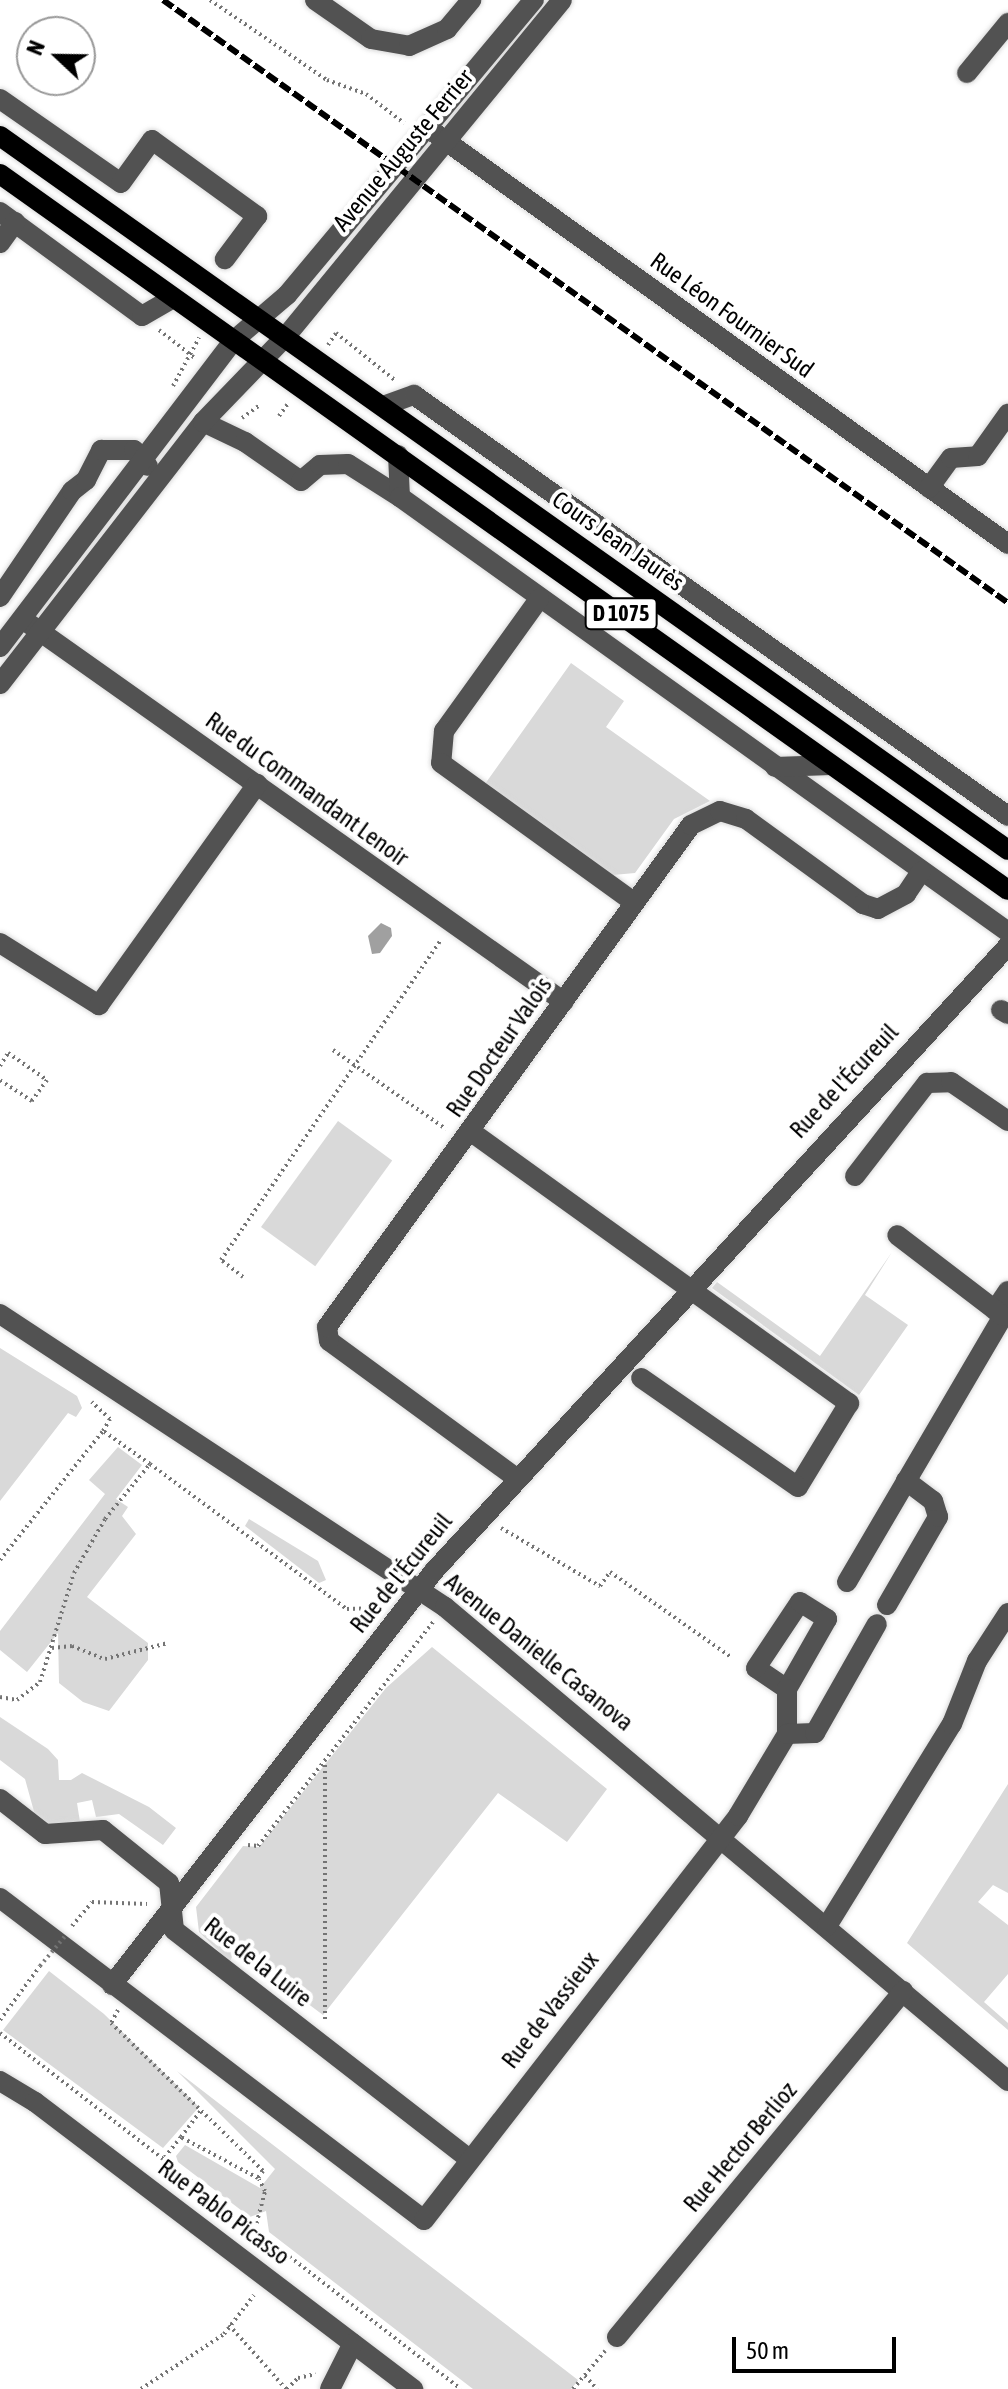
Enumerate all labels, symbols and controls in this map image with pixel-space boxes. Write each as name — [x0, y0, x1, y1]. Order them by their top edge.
north arrow — [16, 16, 96, 96]
text: N — [21, 37, 50, 59]
street label: Avenue Auguste Ferrier — [327, 63, 479, 237]
street label: Rue Léon Fournier Sud — [645, 246, 819, 384]
street label: Cours Jean Jaurès — [547, 485, 689, 597]
road number: D 1075 — [583, 596, 659, 632]
street label: Rue du Commandant Lenoir — [200, 706, 414, 872]
street label: Rue Docteur Valois — [440, 971, 558, 1123]
street label: Rue de l'Écureuil — [784, 1018, 904, 1144]
street label: Rue de l'Écureuil — [344, 1507, 458, 1639]
street label: Avenue Danielle Casanova — [439, 1567, 639, 1737]
street label: Rue de la Luire — [198, 1911, 318, 2013]
street label: Rue de Vassieux — [495, 1946, 605, 2074]
street label: Rue Hector Berlioz — [677, 2076, 803, 2218]
street label: Rue Pablo Picasso — [153, 2153, 295, 2271]
scale bar — [736, 2321, 900, 2371]
text: 50 m — [746, 2337, 789, 2364]

